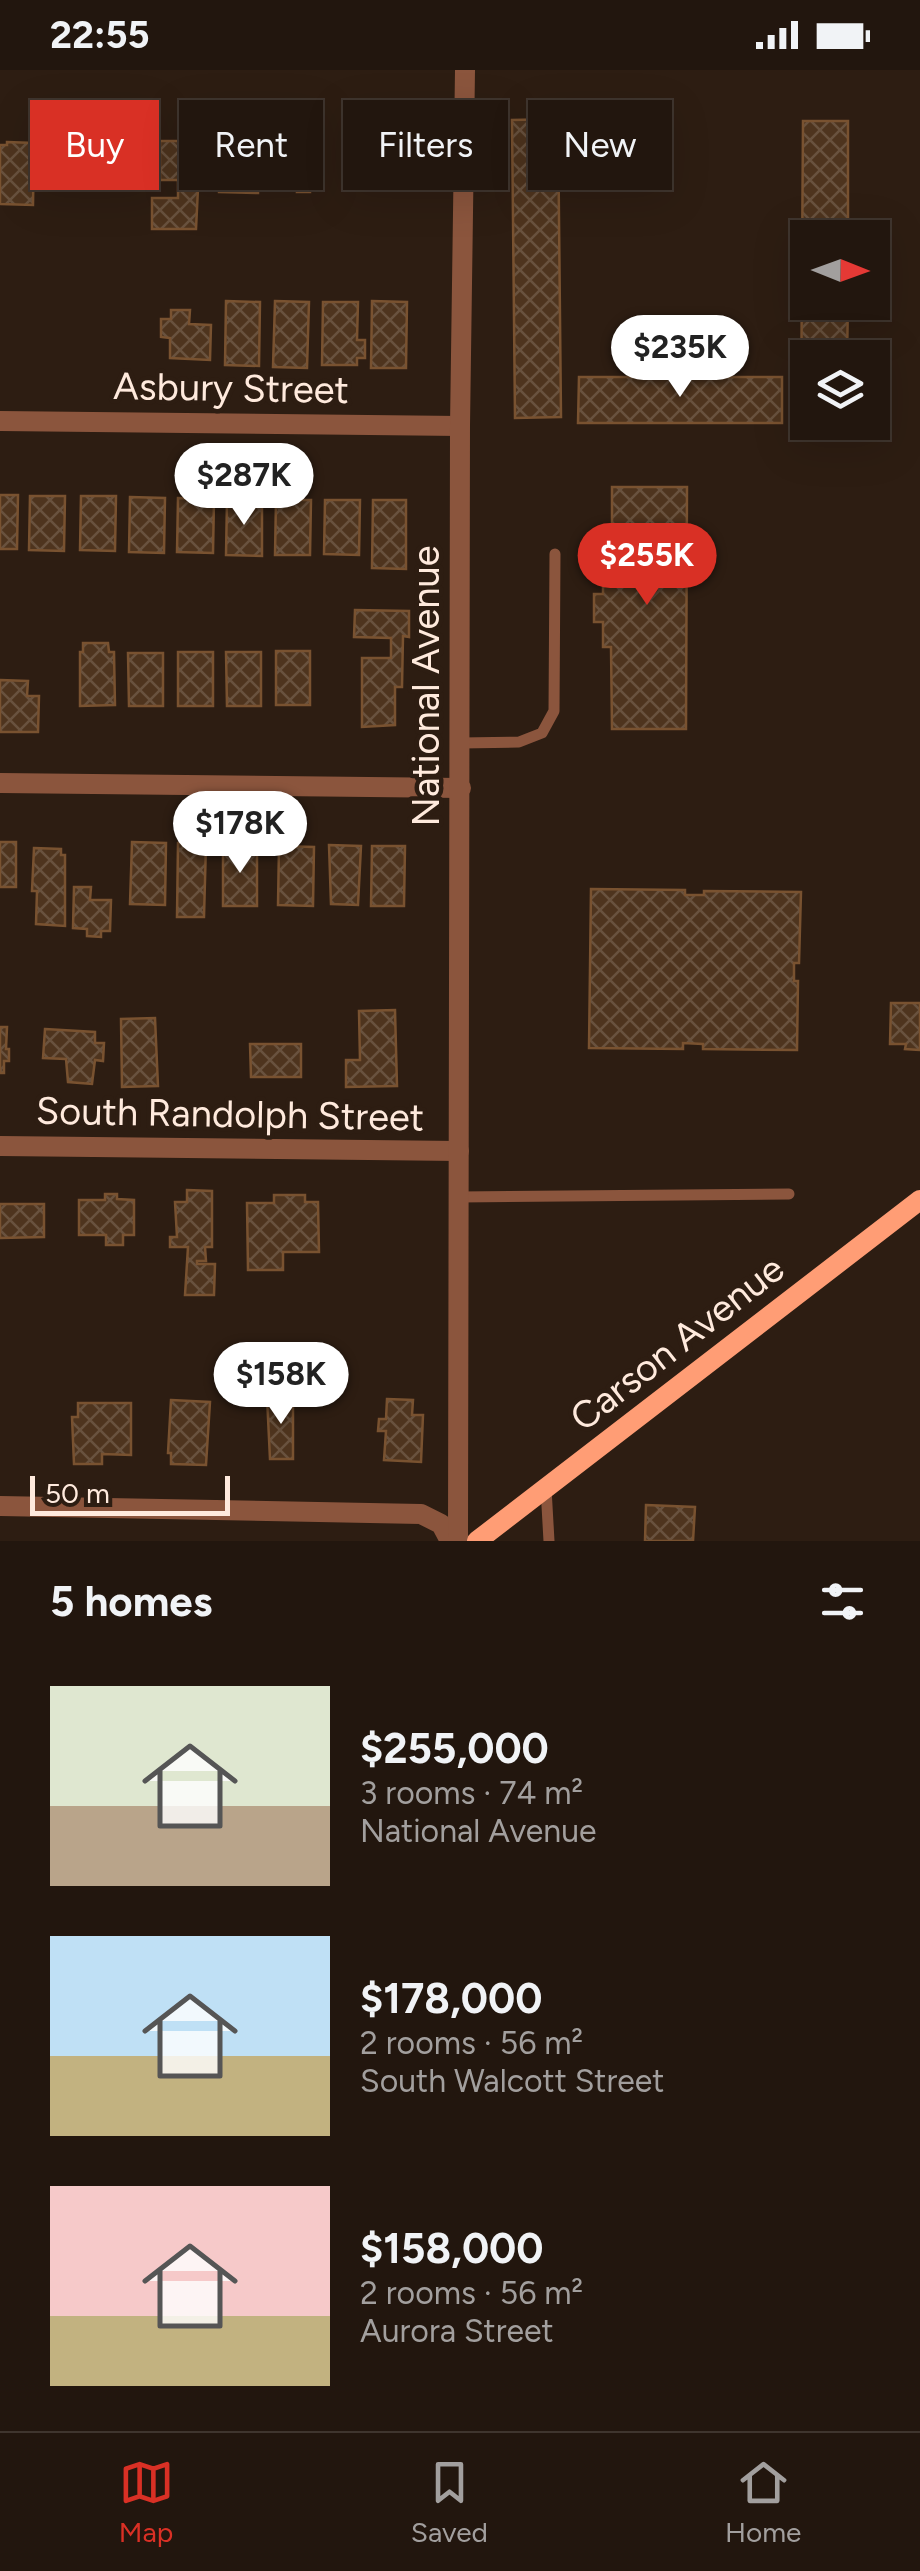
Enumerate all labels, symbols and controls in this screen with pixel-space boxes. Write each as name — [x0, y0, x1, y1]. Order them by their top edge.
text: 22:55 — [50, 12, 150, 58]
chip: Buy — [30, 100, 159, 190]
chip: Rent — [179, 100, 323, 190]
chip: Filters — [343, 100, 508, 190]
chip: New — [528, 100, 672, 190]
north arrow — [790, 220, 890, 320]
map controls — [790, 220, 890, 440]
pin: $235K — [610, 315, 750, 400]
text: $235K — [633, 328, 727, 366]
button: layers — [790, 340, 890, 440]
street label: Asbury Street — [113, 363, 349, 413]
pin: $287K — [174, 443, 314, 528]
text: $287K — [197, 456, 291, 494]
pin: $255K — [577, 523, 717, 608]
text: $255K — [600, 536, 694, 574]
street label: National Avenue — [403, 546, 449, 826]
pin: $178K — [170, 791, 310, 876]
text: $178K — [195, 804, 285, 842]
street label: South Randolph Street — [36, 1088, 424, 1140]
street label: Carson Avenue — [561, 1245, 793, 1441]
pin: $158K — [211, 1342, 351, 1427]
text: $158K — [236, 1355, 326, 1393]
scale bar — [30, 1471, 230, 1516]
text: 50 m — [45, 1476, 110, 1510]
icon: filters — [815, 1574, 870, 1629]
text: 5 homes — [50, 1576, 212, 1627]
text: $255,000 — [360, 1723, 549, 1774]
icon: home — [130, 1726, 250, 1846]
text: 3 rooms · 74 m² — [360, 1774, 583, 1812]
text: National Avenue — [360, 1812, 597, 1850]
text: $178,000 — [360, 1973, 543, 2024]
icon: home — [130, 1976, 250, 2096]
text: 2 rooms · 56 m² — [360, 2024, 583, 2062]
text: South Walcott Street — [360, 2062, 664, 2100]
text: $158,000 — [360, 2223, 544, 2274]
icon: home — [130, 2226, 250, 2346]
text: 2 rooms · 56 m² — [360, 2274, 583, 2312]
text: Aurora Street — [360, 2312, 554, 2350]
tab: Map — [119, 2455, 174, 2549]
tab: Saved — [411, 2455, 488, 2549]
tab: Home — [725, 2455, 801, 2549]

